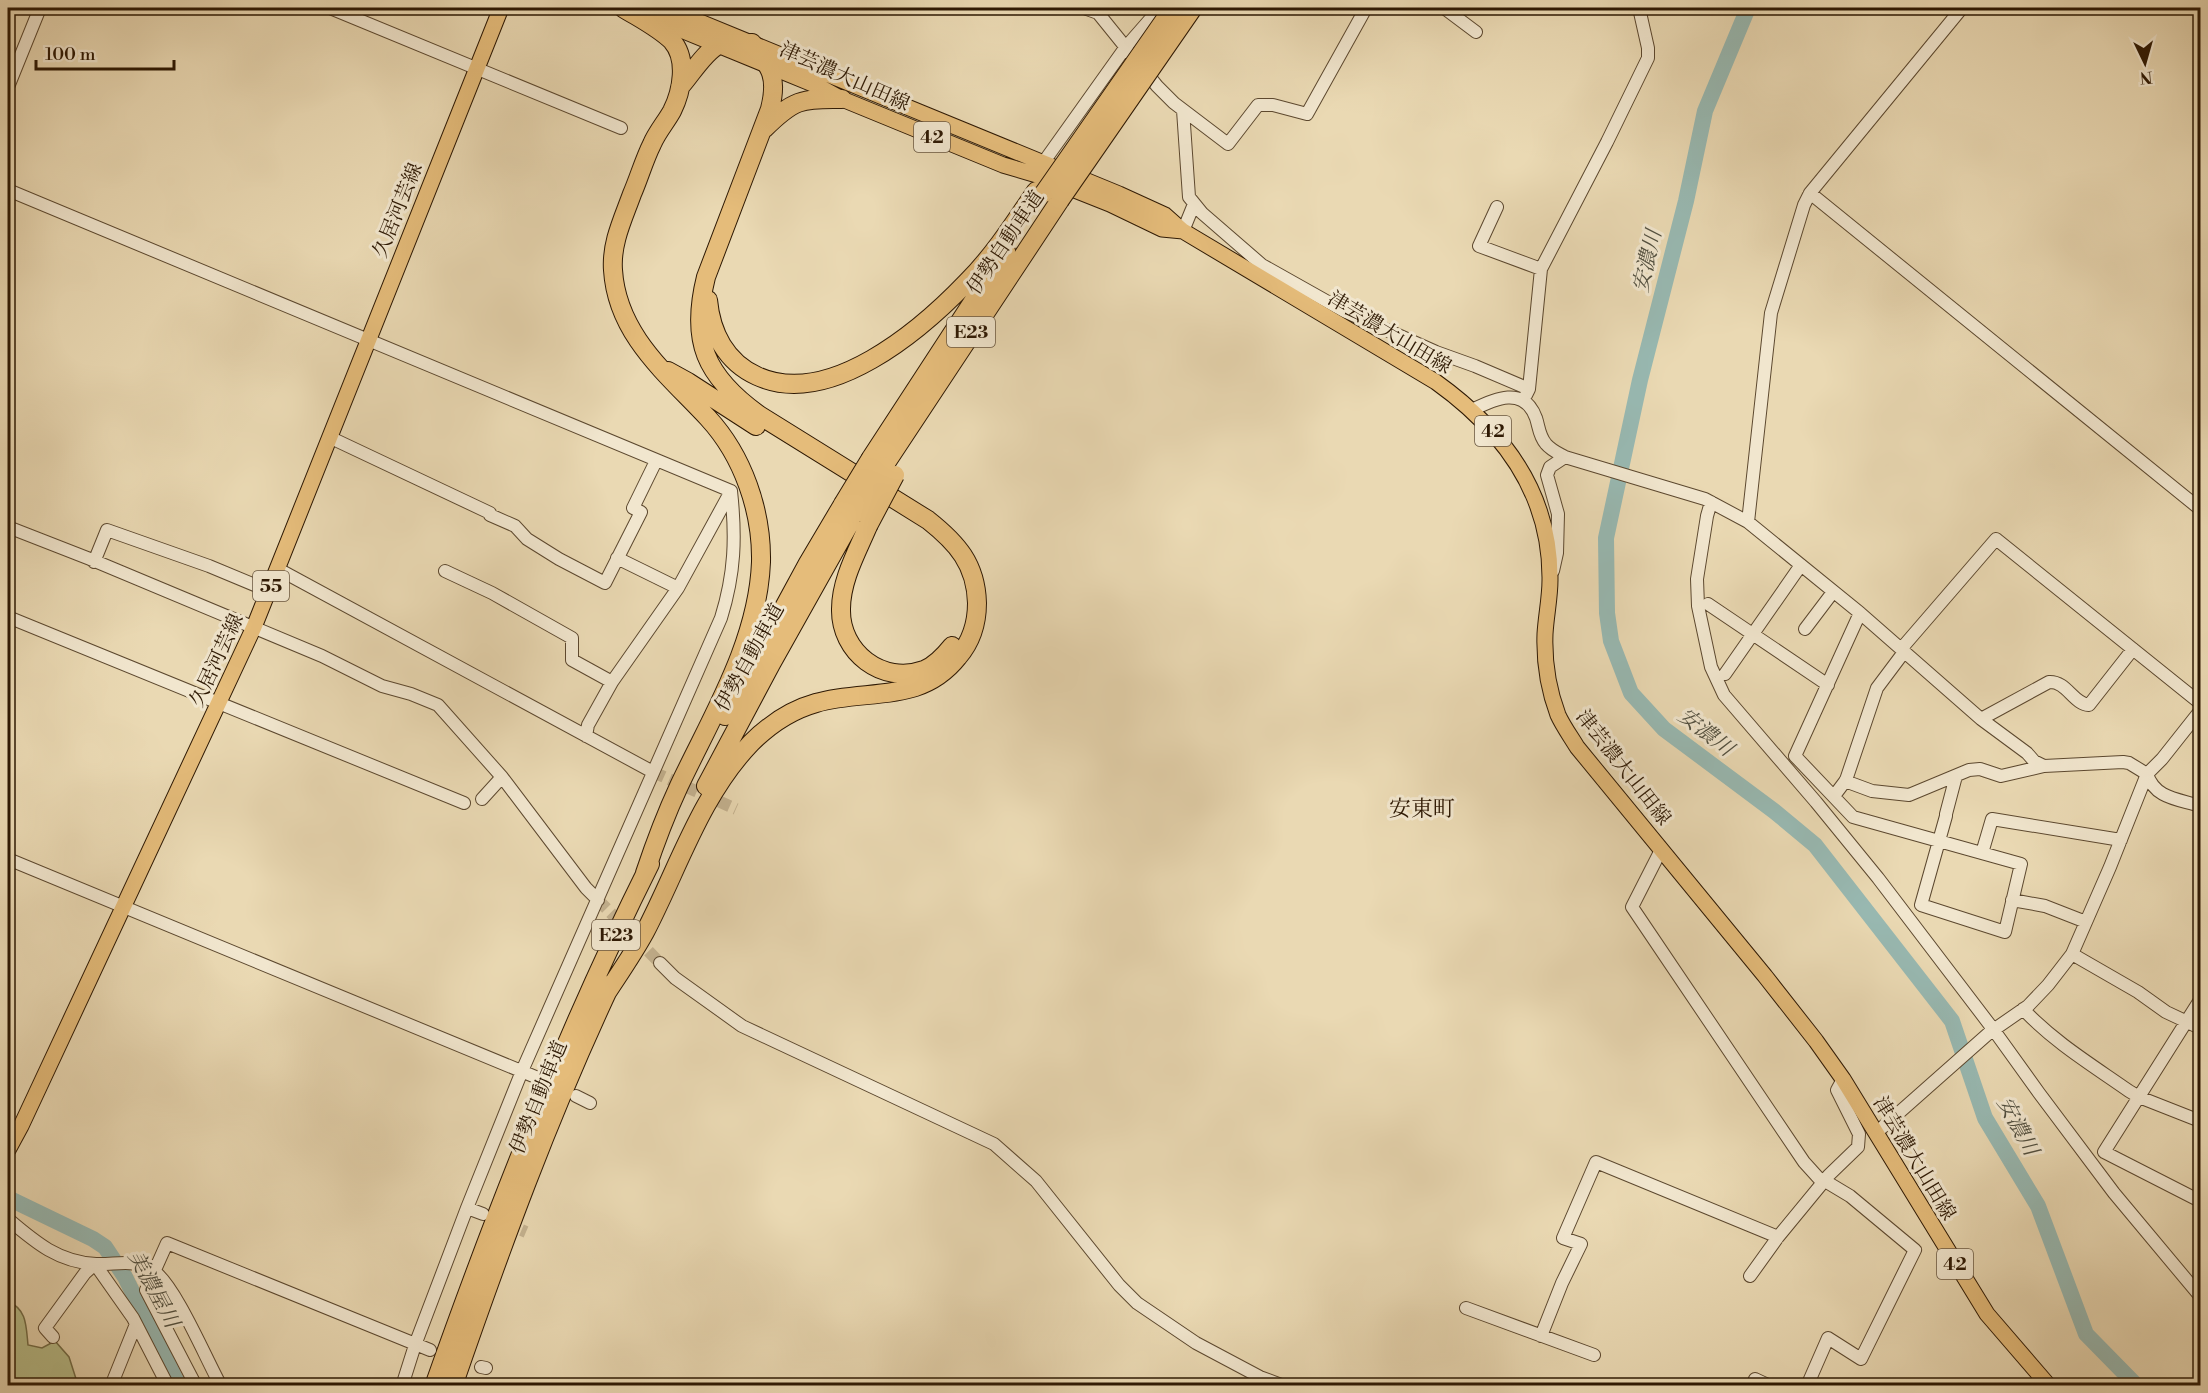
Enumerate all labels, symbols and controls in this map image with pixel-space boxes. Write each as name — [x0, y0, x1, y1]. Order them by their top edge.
scale bar — [36, 33, 174, 71]
north arrow — [2115, 33, 2175, 93]
street label: 津芸濃大山田線 — [775, 37, 913, 117]
text: 100 m — [45, 43, 96, 66]
text: N — [2139, 66, 2153, 87]
road number: 42 — [914, 122, 950, 152]
street label: 久居河芸線 — [368, 160, 429, 262]
street label: 伊勢自動車道 — [962, 186, 1050, 300]
water label: 安濃川 — [1628, 226, 1668, 295]
street label: 津芸濃大山田線 — [1323, 287, 1456, 380]
road number: E23 — [947, 317, 995, 347]
road number: 42 — [1475, 416, 1511, 446]
road number: 55 — [253, 571, 289, 601]
street label: 伊勢自動車道 — [710, 599, 790, 716]
street label: 久居河芸線 — [185, 610, 250, 711]
water label: 安濃川 — [1673, 703, 1740, 764]
street label: 津芸濃大山田線 — [1570, 705, 1676, 831]
district label: 安東町 — [1389, 796, 1455, 823]
road number: E23 — [592, 920, 640, 950]
street label: 伊勢自動車道 — [505, 1037, 573, 1158]
street label: 津芸濃大山田線 — [1867, 1092, 1960, 1225]
water label: 安濃川 — [1991, 1093, 2044, 1162]
water label: 美濃屋川 — [122, 1246, 185, 1334]
road number: 42 — [1937, 1249, 1973, 1279]

